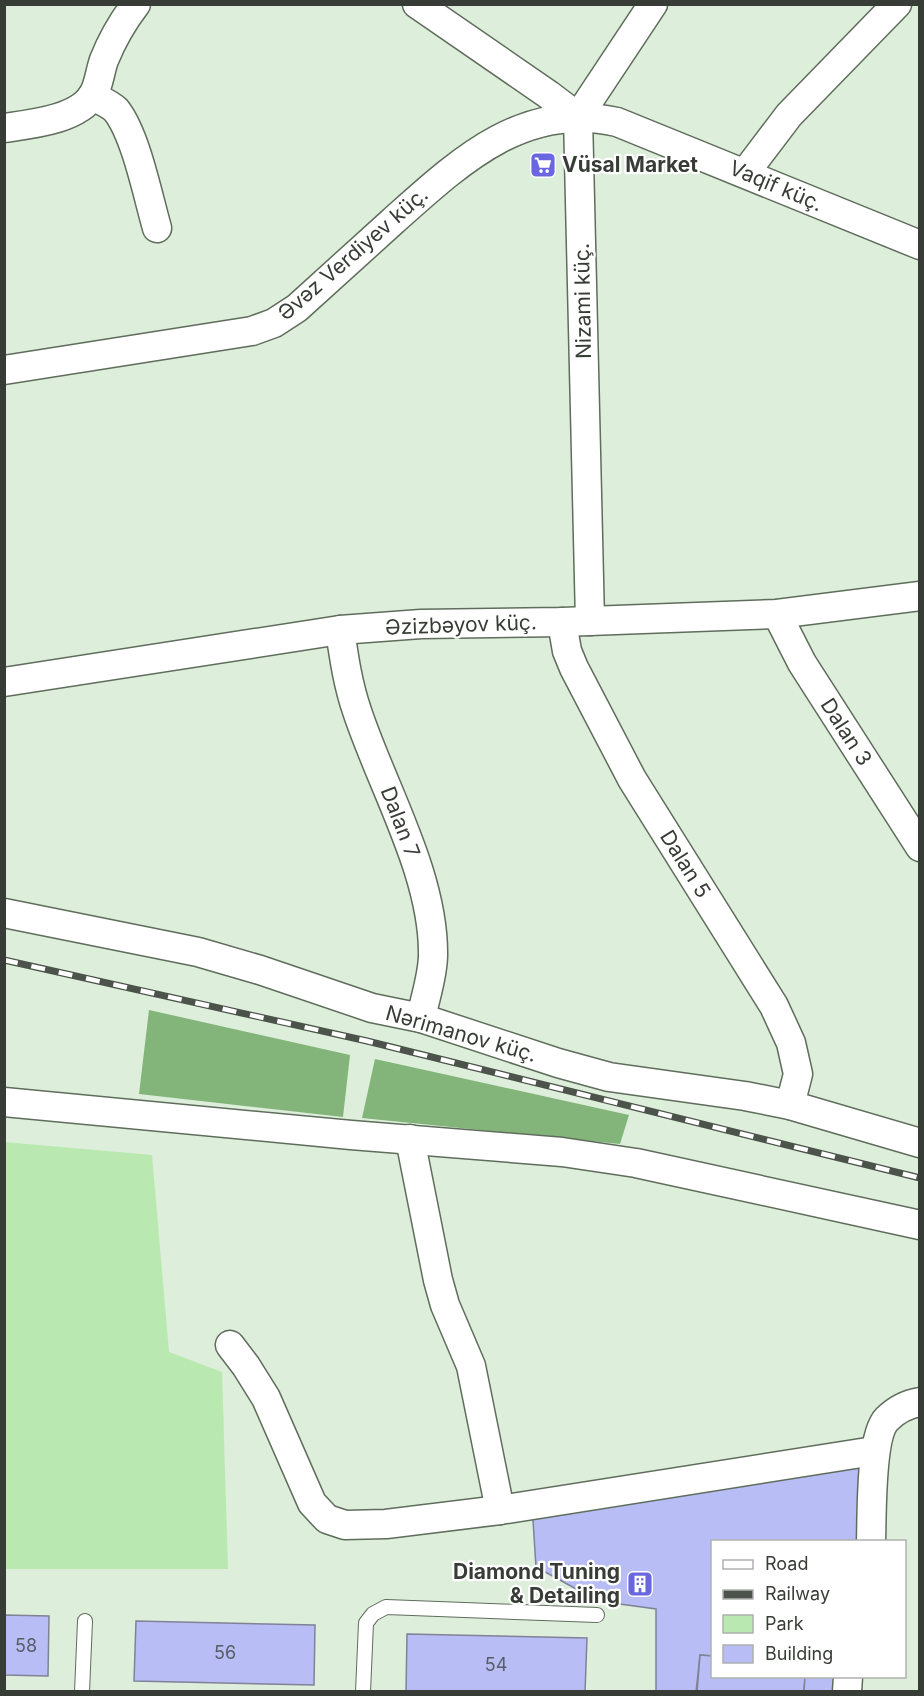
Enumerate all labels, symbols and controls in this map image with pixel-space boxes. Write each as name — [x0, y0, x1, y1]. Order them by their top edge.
supermarket icon: Vüsal Market — [528, 150, 558, 180]
place label: Vüsal Market — [562, 152, 698, 177]
street label: Vaqif küç. — [726, 155, 827, 216]
street label: Əvəz Verdiyev küç. — [273, 182, 433, 326]
street label: Nizami küç. — [569, 243, 596, 359]
street label: Əzizbəyov küç. — [385, 609, 537, 640]
street label: Dalan 3 — [815, 693, 877, 770]
street label: Dalan 7 — [376, 783, 425, 861]
street label: Dalan 5 — [655, 825, 716, 902]
street label: Nərimanov küç. — [383, 1000, 539, 1067]
legend — [711, 1540, 906, 1678]
text: Road — [765, 1553, 808, 1574]
place label: Diamond Tuning & Detailing — [453, 1559, 620, 1608]
building icon: Diamond Tuning & Detailing — [625, 1569, 655, 1599]
text: Railway — [765, 1583, 830, 1604]
text: Park — [765, 1613, 804, 1634]
house number: 58 — [15, 1635, 37, 1656]
house number: 56 — [214, 1642, 236, 1663]
text: Building — [765, 1643, 833, 1664]
house number: 54 — [485, 1654, 507, 1675]

